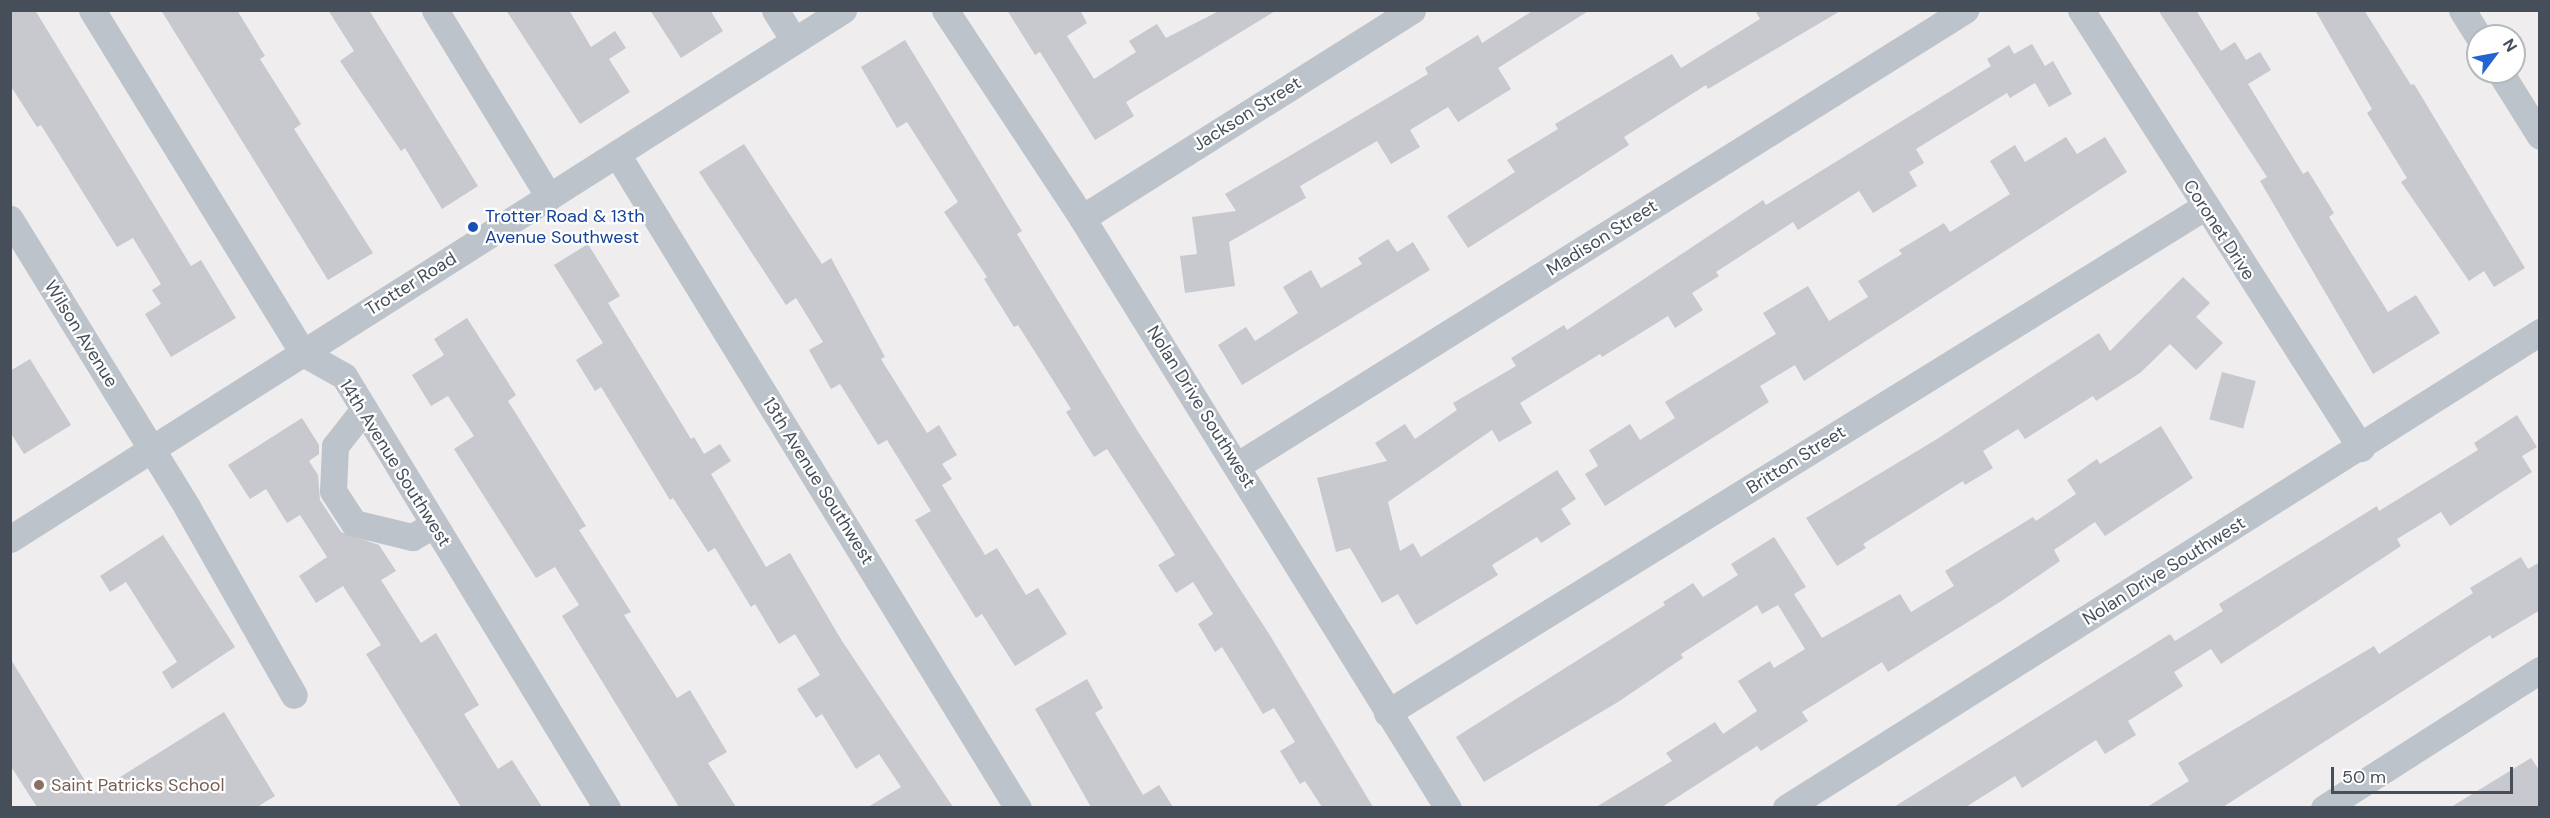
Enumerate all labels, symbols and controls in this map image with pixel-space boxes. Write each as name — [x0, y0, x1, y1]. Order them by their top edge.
north arrow — [2466, 24, 2526, 84]
text: N — [2498, 35, 2522, 56]
street label: Jackson Street — [1189, 72, 1305, 156]
street label: Coronet Drive — [2179, 176, 2259, 284]
street label: Madison Street — [1543, 195, 1661, 281]
place label: Trotter Road & 13th Avenue Southwest — [485, 206, 645, 248]
marker: Trotter Road & 13th Avenue Southwest — [466, 220, 480, 234]
street label: Trotter Road — [362, 248, 460, 320]
street label: Wilson Avenue — [40, 277, 122, 391]
street label: Nolan Drive Southwest — [1142, 322, 1260, 492]
street label: 14th Avenue Southwest — [335, 376, 455, 550]
street label: 13th Avenue Southwest — [758, 394, 878, 568]
street label: Britton Street — [1743, 421, 1849, 499]
street label: Nolan Drive Southwest — [2079, 512, 2249, 630]
scale bar — [2334, 755, 2516, 793]
text: 50 m — [2342, 765, 2386, 789]
place label: Saint Patricks School — [51, 774, 224, 796]
marker: Saint Patricks School — [32, 778, 46, 792]

